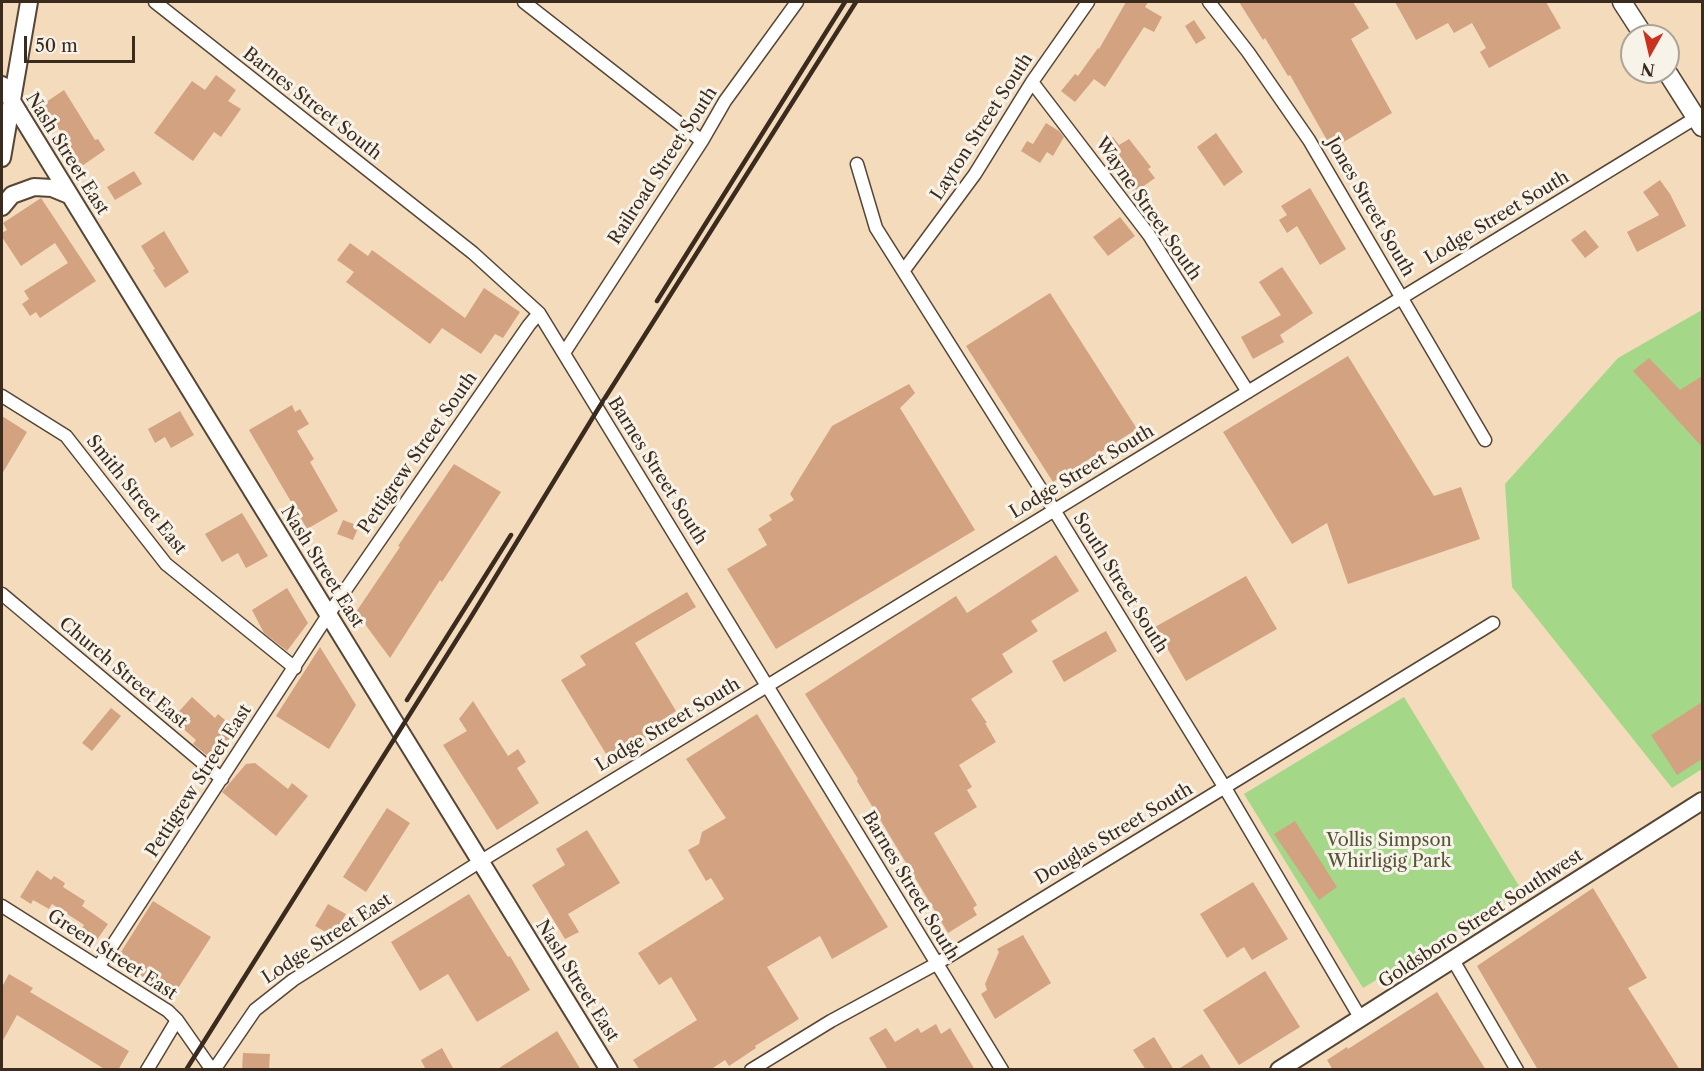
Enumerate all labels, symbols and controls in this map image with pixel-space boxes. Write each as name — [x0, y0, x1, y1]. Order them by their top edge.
scale bar — [27, 24, 138, 62]
north arrow — [1620, 24, 1680, 84]
text: 50 m — [35, 35, 78, 57]
street label: Barnes Street South — [238, 43, 386, 165]
street label: Layton Street South — [926, 50, 1038, 204]
text: N — [1639, 59, 1656, 81]
street label: Railroad Street South — [604, 83, 722, 249]
street label: Nash Street East — [21, 89, 113, 219]
street label: Wayne Street South — [1090, 133, 1206, 285]
street label: Jones Street South — [1321, 133, 1419, 281]
street label: Lodge Street South — [1421, 166, 1573, 270]
street label: Pettigrew Street South — [354, 368, 482, 538]
street label: Barnes Street South — [603, 393, 711, 549]
street label: Lodge Street South — [1006, 420, 1158, 524]
street label: Smith Street East — [81, 431, 191, 559]
street label: Nash Street East — [276, 502, 368, 632]
street label: South Street South — [1068, 509, 1172, 657]
street label: Church Street East — [54, 613, 192, 733]
street label: Lodge Street South — [592, 673, 744, 777]
street label: Pettigrew Street East — [142, 701, 256, 861]
street label: Douglas Street South — [1031, 778, 1197, 890]
street label: Barnes Street South — [857, 808, 963, 964]
park label: Vollis Simpson Whirligig Park — [1326, 830, 1452, 872]
street label: Goldsboro Street Southwest — [1375, 845, 1587, 993]
street label: Lodge Street East — [258, 889, 396, 989]
street label: Green Street East — [43, 905, 181, 1005]
street label: Nash Street East — [531, 916, 623, 1046]

